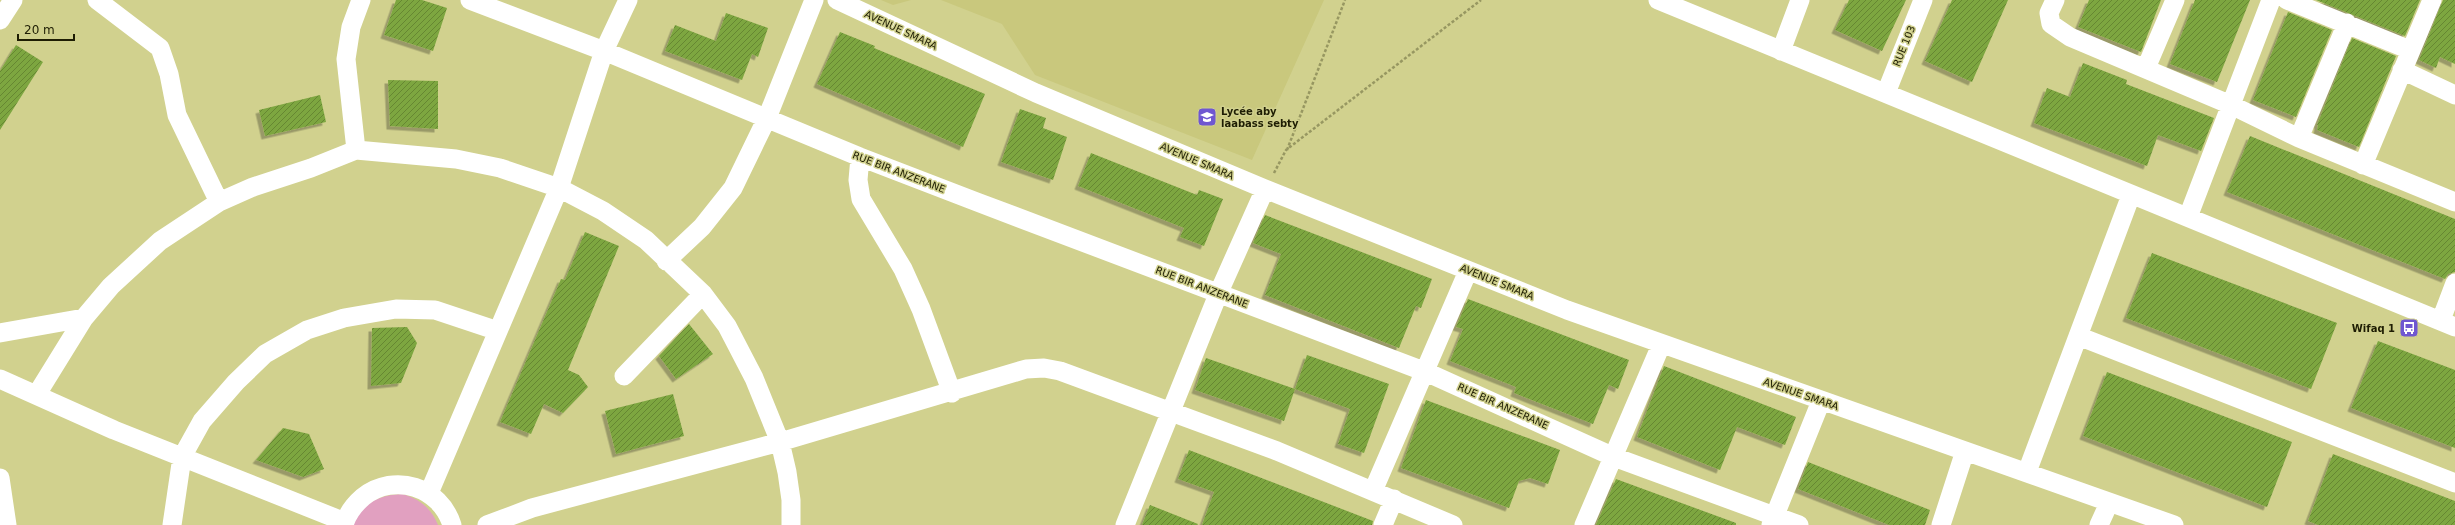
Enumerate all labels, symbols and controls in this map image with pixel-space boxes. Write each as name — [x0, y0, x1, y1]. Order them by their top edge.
street label: AVENUE SMARA — [863, 8, 939, 52]
scale bar — [18, 16, 74, 42]
text: 20 m — [24, 23, 55, 37]
street label: RUE 103 — [1891, 24, 1917, 68]
school or university icon: Lycée aby laabass sebty — [1196, 106, 1218, 128]
place label: Lycée aby laabass sebty — [1221, 106, 1299, 129]
street label: AVENUE SMARA — [1159, 141, 1236, 182]
street label: RUE BIR ANZERANE — [851, 149, 947, 195]
street label: AVENUE SMARA — [1458, 262, 1536, 302]
street label: RUE BIR ANZERANE — [1154, 264, 1250, 310]
bus stop icon: Wifaq 1 — [2398, 317, 2420, 339]
place label: Wifaq 1 — [2352, 323, 2395, 334]
street label: AVENUE SMARA — [1762, 376, 1840, 412]
street label: RUE BIR ANZERANE — [1456, 381, 1550, 431]

